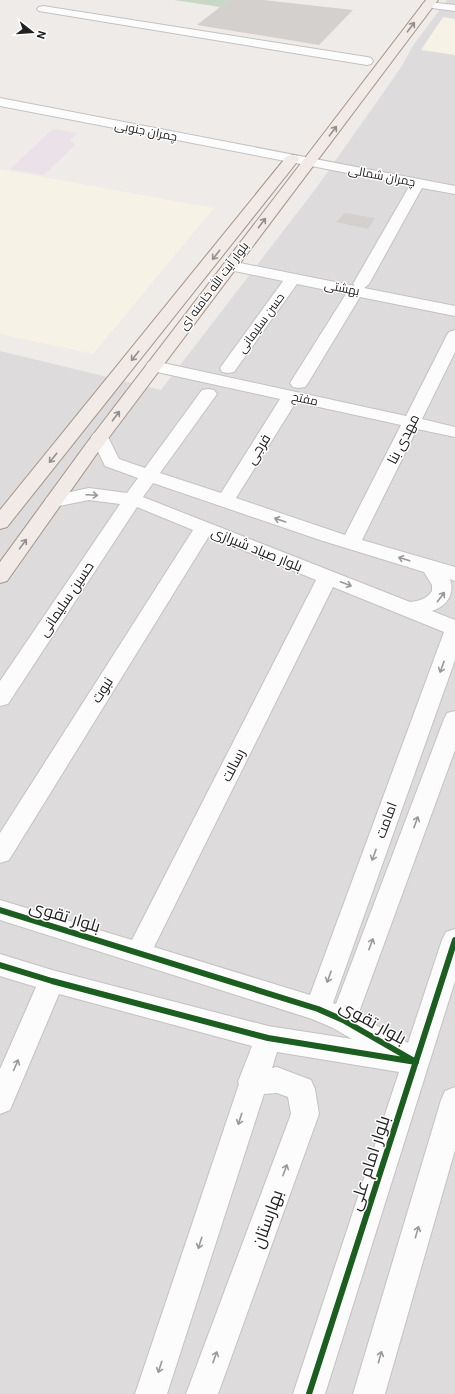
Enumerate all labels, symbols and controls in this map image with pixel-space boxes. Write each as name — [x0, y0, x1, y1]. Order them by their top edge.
north arrow — [12, 12, 52, 52]
one-way arrow — [407, 22, 416, 33]
text: N — [34, 29, 48, 41]
street label: چمران جنوبی — [113, 118, 179, 146]
one-way arrow — [328, 125, 337, 136]
street label: چمران شمالی — [347, 163, 417, 191]
one-way arrow — [258, 218, 266, 229]
street label: بلوار آیت الله خامنه ای — [176, 239, 252, 333]
one-way arrow — [212, 250, 220, 261]
street label: بهشتی — [323, 278, 361, 298]
street label: حسن سلیمانی — [235, 290, 287, 356]
one-way arrow — [130, 351, 139, 362]
street label: مفتح — [290, 389, 319, 410]
one-way arrow — [112, 411, 120, 422]
street label: مهدی بنا — [384, 411, 422, 467]
street label: فرجی — [243, 431, 273, 467]
one-way arrow — [48, 452, 57, 463]
one-way arrow — [86, 492, 99, 499]
one-way arrow — [274, 516, 286, 524]
street label: بلوار صیاد شیرازی — [209, 523, 305, 575]
one-way arrow — [19, 539, 27, 550]
one-way arrow — [398, 555, 411, 562]
street label: حسین سلیمانی — [35, 559, 97, 639]
one-way arrow — [340, 581, 352, 589]
one-way arrow — [437, 592, 445, 603]
one-way arrow — [437, 661, 445, 673]
street label: نبوت — [88, 674, 116, 706]
street label: رسالت — [218, 746, 248, 784]
street label: امامت — [372, 800, 400, 840]
one-way arrow — [413, 817, 421, 829]
one-way arrow — [369, 849, 377, 861]
street label: بلوار تقوی — [27, 896, 103, 937]
one-way arrow — [368, 938, 376, 950]
one-way arrow — [325, 971, 333, 983]
street label: بلوار تقوی — [336, 995, 410, 1049]
one-way arrow — [12, 1060, 20, 1072]
one-way arrow — [236, 1113, 243, 1126]
street label: بلوار امام علی — [344, 1113, 396, 1214]
one-way arrow — [281, 1164, 289, 1176]
street label: بهارستان — [247, 1187, 288, 1251]
one-way arrow — [414, 1225, 421, 1238]
one-way arrow — [196, 1236, 203, 1249]
one-way arrow — [377, 1350, 384, 1363]
one-way arrow — [212, 1352, 220, 1364]
one-way arrow — [156, 1360, 163, 1373]

